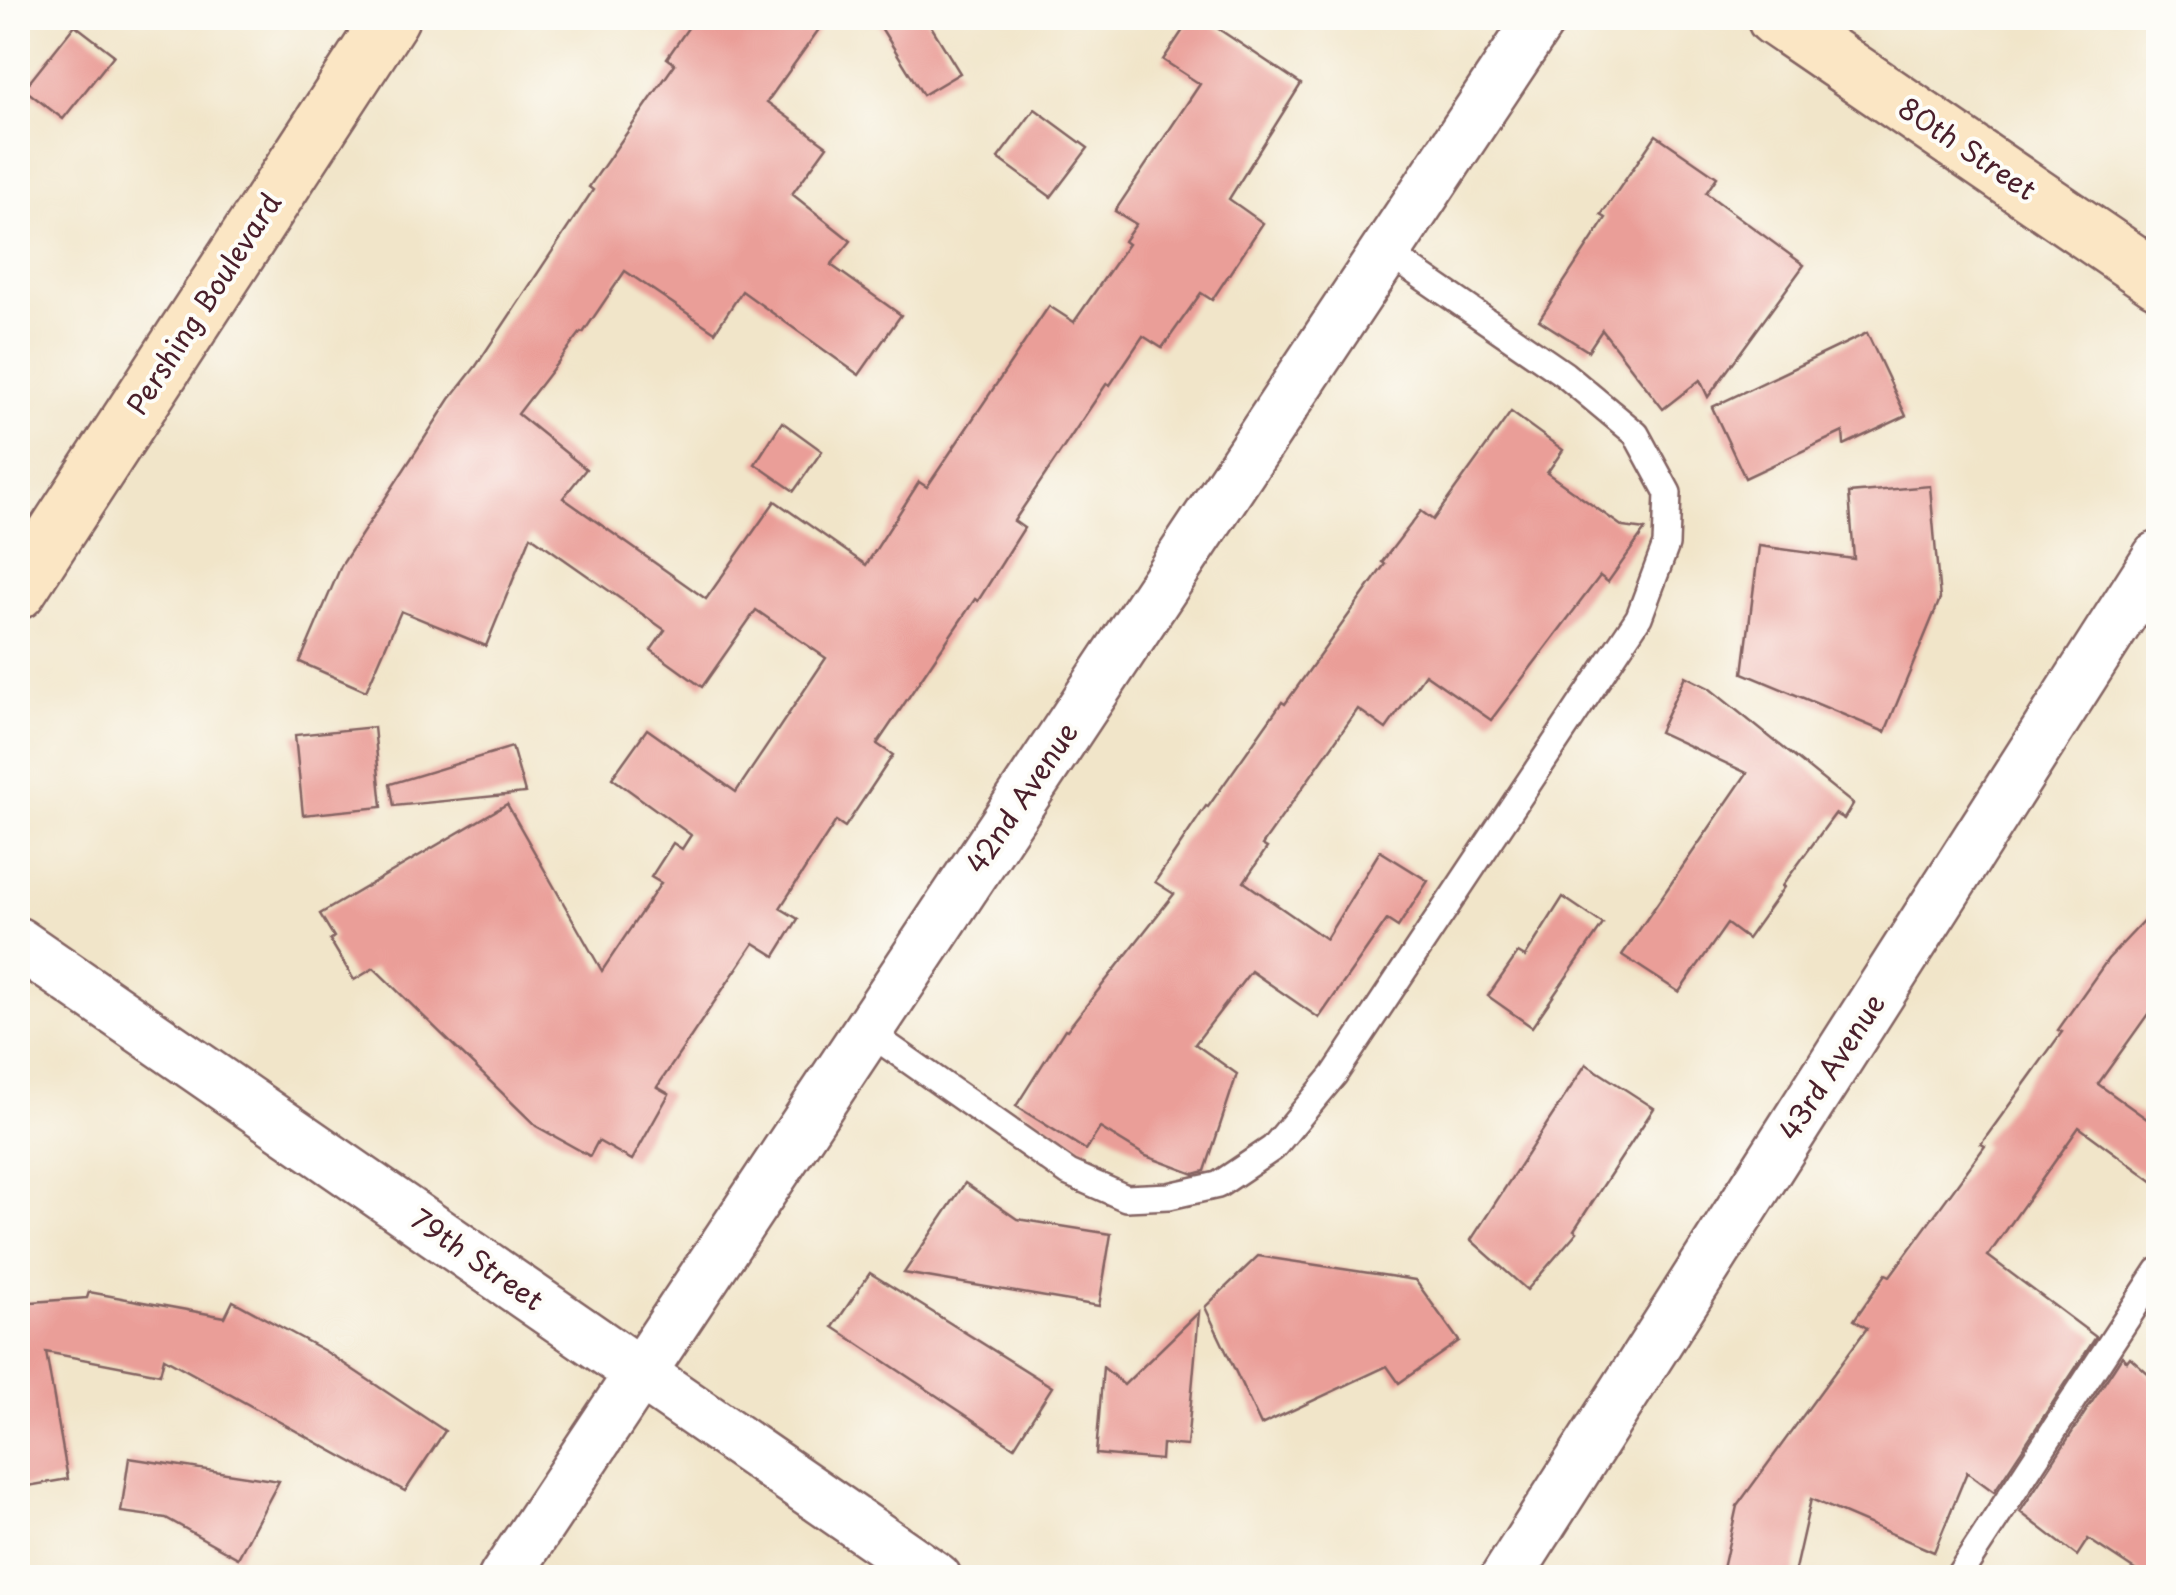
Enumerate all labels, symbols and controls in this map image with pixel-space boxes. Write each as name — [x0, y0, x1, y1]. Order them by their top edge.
street label: 80th Street — [1890, 86, 2046, 210]
street label: Pershing Boulevard — [115, 184, 291, 423]
street label: 42nd Avenue — [954, 713, 1087, 882]
street label: 43rd Avenue — [1767, 984, 1894, 1148]
street label: 79th Street — [403, 1197, 553, 1320]

